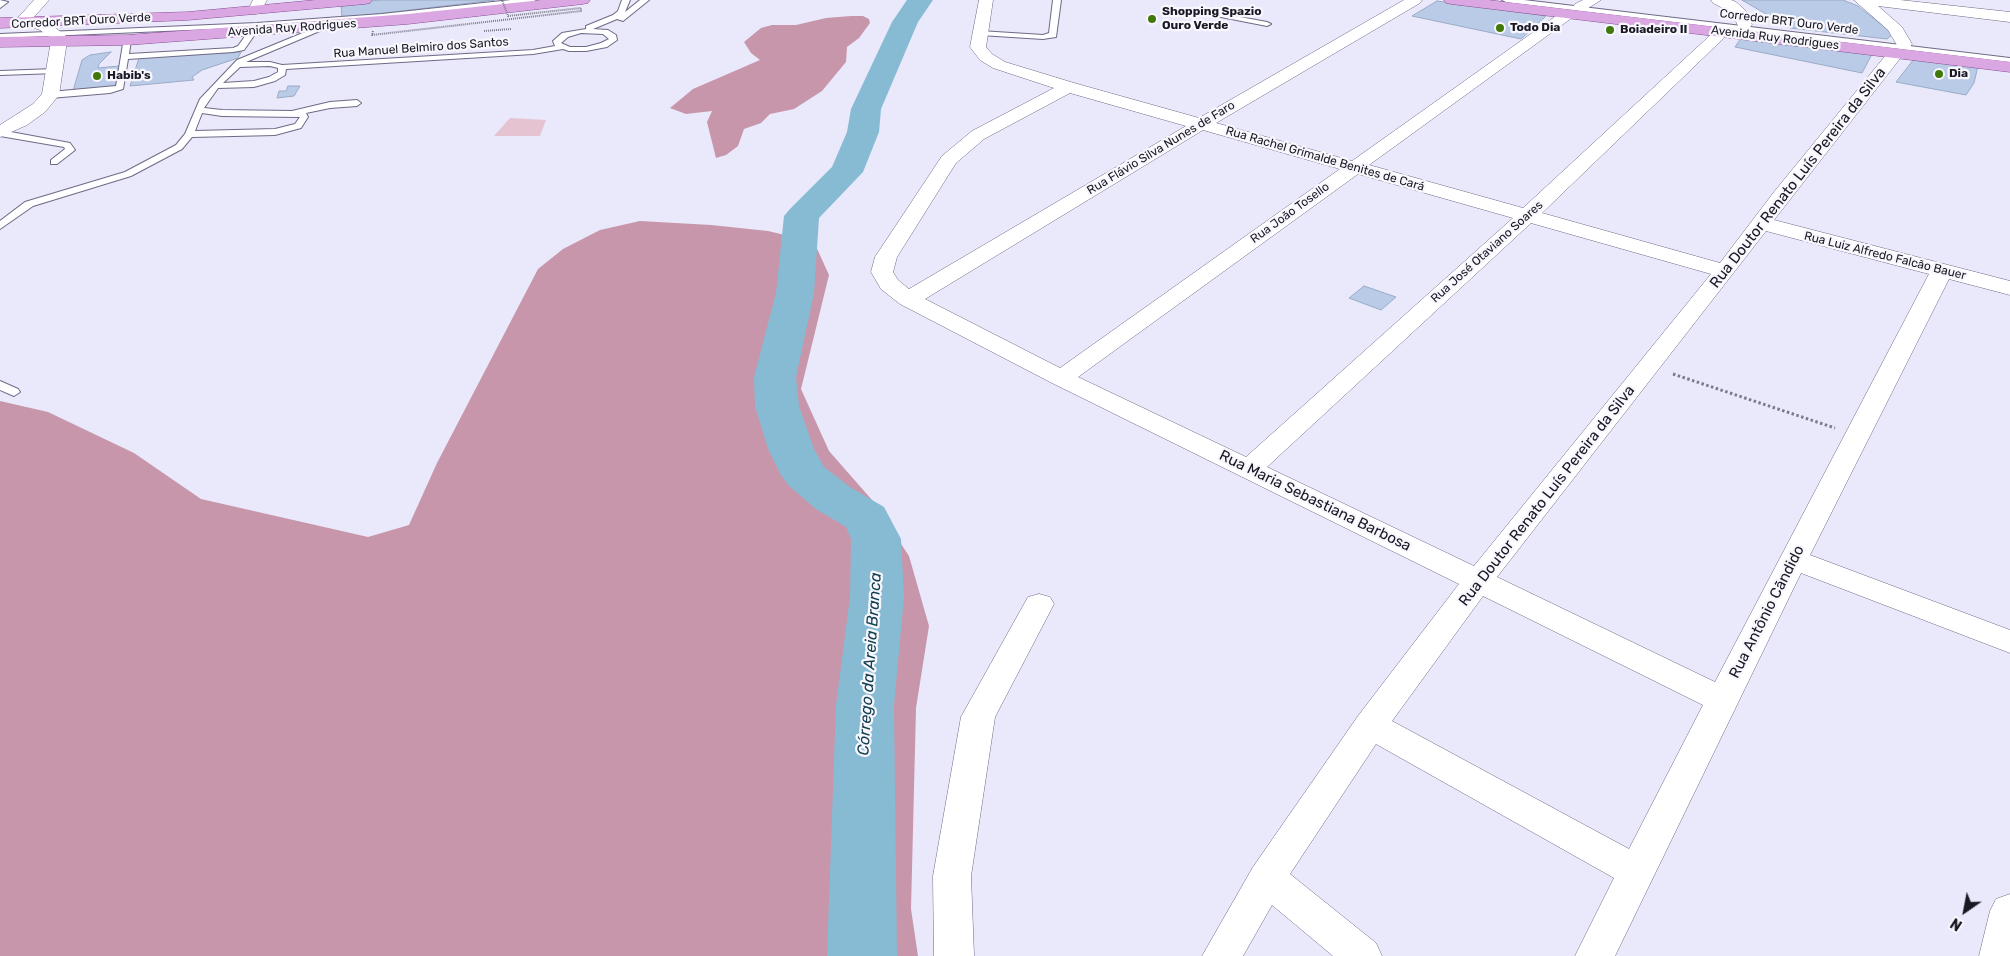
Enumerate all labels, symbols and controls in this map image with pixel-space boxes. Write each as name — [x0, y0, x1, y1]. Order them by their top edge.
place label: Shopping Spazio Ouro Verde — [1162, 5, 1262, 33]
street label: Corredor BRT Ouro Verde — [1719, 6, 1859, 38]
street label: Corredor BRT Ouro Verde — [11, 10, 151, 32]
marker: Shopping Spazio Ouro Verde — [1146, 13, 1158, 25]
street label: Avenida Ruy Rodrigues — [227, 16, 357, 40]
place label: Todo Dia — [1510, 21, 1560, 35]
marker: Todo Dia — [1494, 22, 1506, 34]
place label: Boiadeiro II — [1620, 23, 1687, 37]
street label: Avenida Ruy Rodrigues — [1710, 23, 1840, 53]
marker: Boiadeiro II — [1604, 24, 1616, 36]
street label: Rua Manuel Belmiro dos Santos — [333, 35, 509, 61]
street label: Rua Doutor Renato Luís Pereira da Silva — [1706, 64, 1890, 292]
place label: Dia — [1949, 67, 1968, 81]
marker: Dia — [1933, 68, 1945, 80]
place label: Habib's — [107, 69, 151, 83]
marker: Habib's — [91, 70, 103, 82]
street label: Rua Flávio Silva Nunes de Faro — [1085, 98, 1237, 198]
street label: Rua Rachel Grimalde Benites de Cará — [1224, 124, 1426, 194]
street label: Rua João Tosello — [1248, 180, 1332, 246]
street label: Rua José Otaviano Soares — [1428, 198, 1546, 306]
street label: Rua Luiz Alfredo Falcão Bauer — [1802, 229, 1968, 283]
street label: Rua Doutor Renato Luís Pereira da Silva — [1455, 382, 1639, 610]
street label: Rua Maria Sebastiana Barbosa — [1216, 447, 1414, 555]
street label: Rua Antônio Cãndido — [1726, 543, 1808, 681]
water label: Córrego da Areia Branca — [854, 572, 886, 756]
north arrow — [1940, 886, 1990, 936]
text: N — [1948, 914, 1965, 934]

